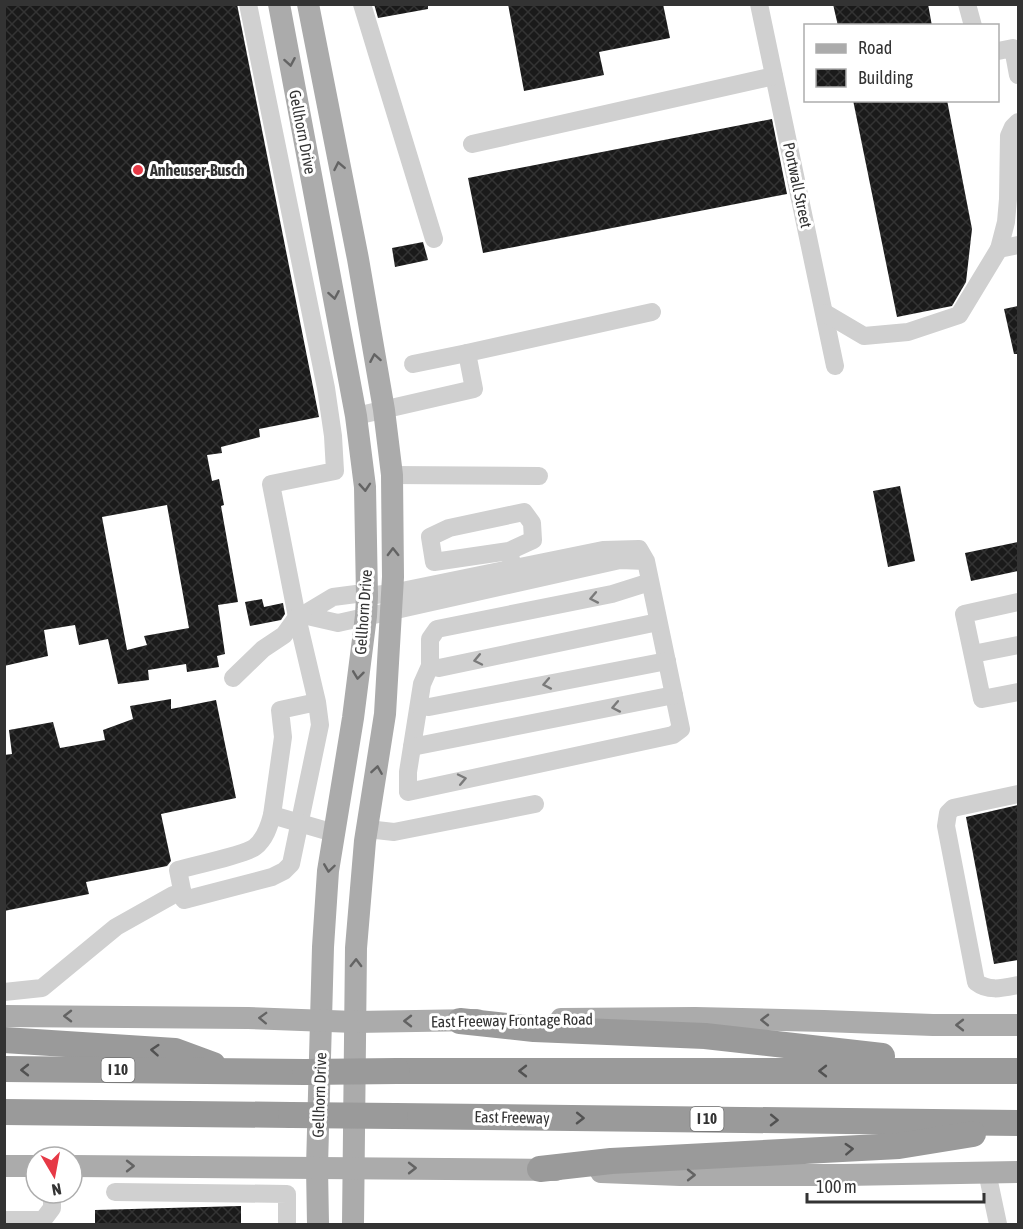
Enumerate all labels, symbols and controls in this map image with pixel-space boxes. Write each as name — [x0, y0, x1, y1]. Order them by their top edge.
legend — [804, 24, 999, 102]
text: Road — [858, 37, 892, 58]
one-way arrow — [283, 57, 296, 67]
text: Building — [858, 67, 913, 88]
street label: Gellhorn Drive — [286, 88, 320, 176]
street label: Portwall Street — [780, 141, 816, 230]
place label: Anheuser-Busch — [149, 161, 245, 179]
one-way arrow — [333, 162, 346, 172]
marker: Anheuser-Busch — [131, 163, 145, 177]
one-way arrow — [328, 290, 340, 300]
one-way arrow — [369, 353, 382, 363]
one-way arrow — [358, 483, 371, 492]
one-way arrow — [387, 547, 399, 556]
street label: Gellhorn Drive — [351, 569, 375, 655]
one-way arrow — [589, 591, 599, 604]
one-way arrow — [473, 653, 483, 666]
one-way arrow — [353, 670, 365, 680]
one-way arrow — [543, 677, 553, 690]
one-way arrow — [612, 700, 622, 713]
one-way arrow — [370, 765, 382, 774]
one-way arrow — [457, 774, 467, 787]
one-way arrow — [323, 863, 335, 872]
one-way arrow — [350, 959, 362, 968]
one-way arrow — [64, 1010, 73, 1023]
street label: East Freeway Frontage Road — [431, 1010, 593, 1031]
one-way arrow — [259, 1012, 268, 1025]
one-way arrow — [761, 1013, 770, 1026]
one-way arrow — [403, 1015, 412, 1027]
one-way arrow — [956, 1019, 965, 1032]
one-way arrow — [150, 1043, 159, 1056]
street label: Gellhorn Drive — [309, 1052, 329, 1138]
road number: I 10 — [102, 1058, 134, 1082]
one-way arrow — [21, 1064, 30, 1076]
one-way arrow — [518, 1065, 527, 1077]
one-way arrow — [818, 1065, 827, 1077]
street label: East Freeway — [474, 1107, 550, 1128]
road number: I 10 — [690, 1107, 724, 1131]
one-way arrow — [575, 1112, 584, 1124]
one-way arrow — [770, 1114, 779, 1126]
one-way arrow — [845, 1143, 854, 1156]
north arrow — [24, 1145, 84, 1205]
one-way arrow — [126, 1160, 135, 1172]
one-way arrow — [407, 1162, 416, 1174]
scale bar — [807, 1166, 984, 1204]
one-way arrow — [686, 1169, 695, 1181]
text: 100 m — [816, 1176, 857, 1197]
text: N — [50, 1180, 63, 1199]

